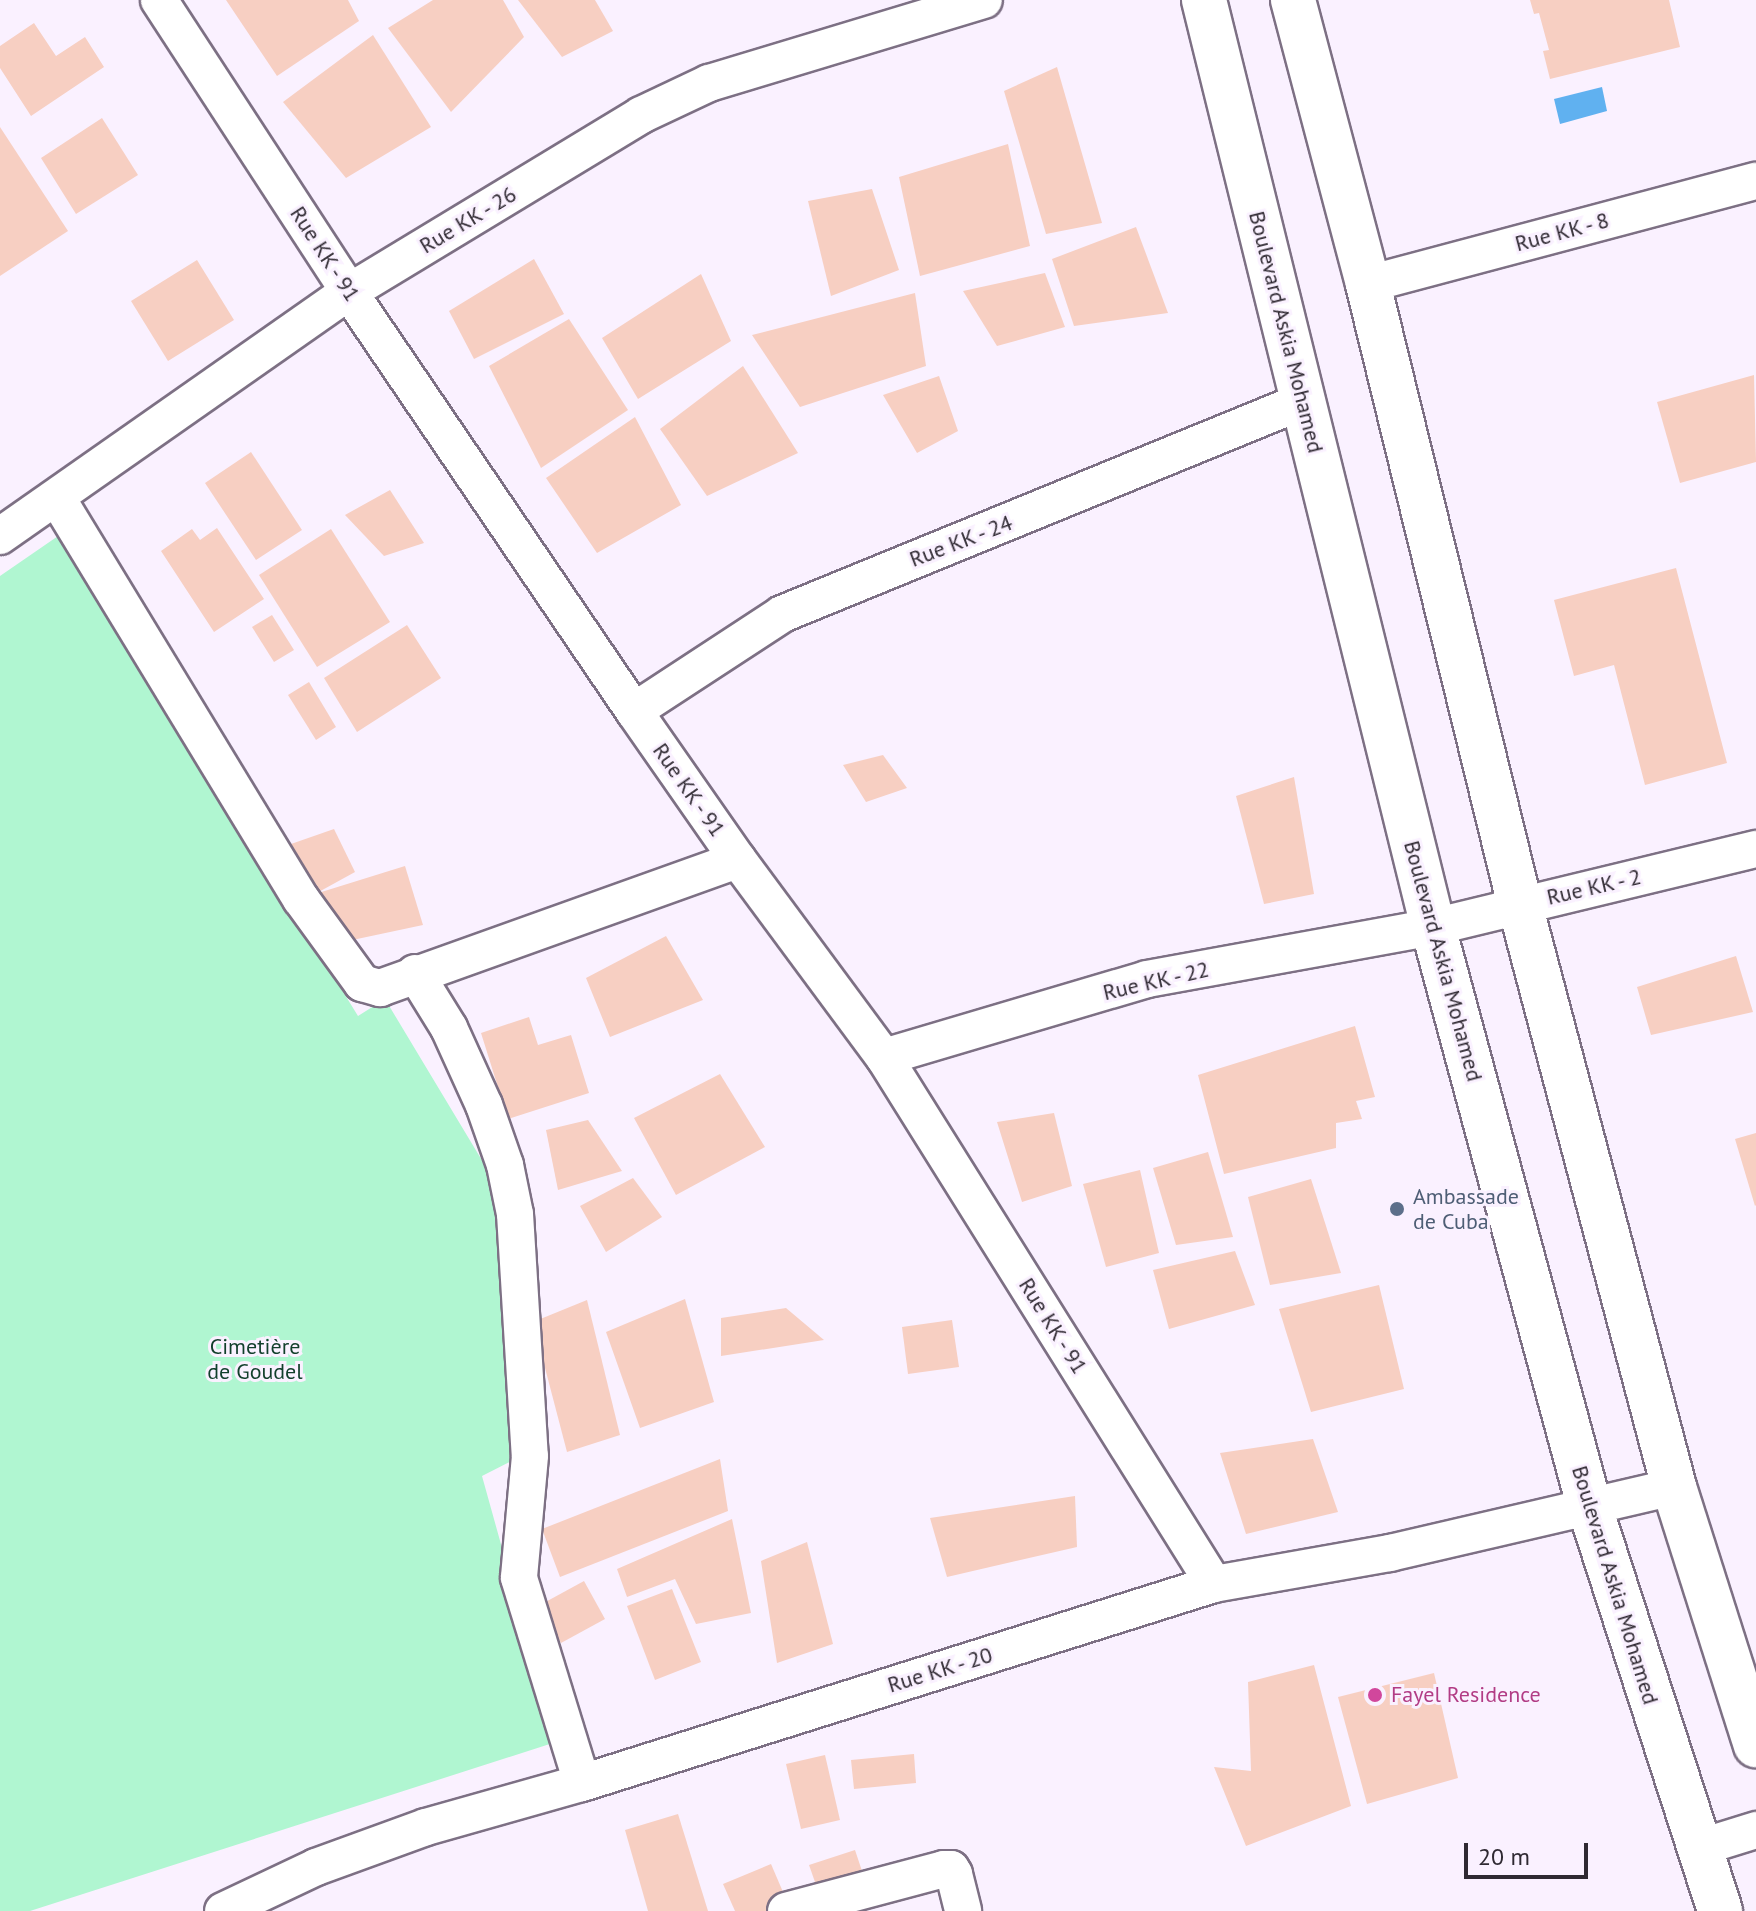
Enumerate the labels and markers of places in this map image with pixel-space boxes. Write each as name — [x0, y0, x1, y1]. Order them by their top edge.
place label: Ambassade de Cuba — [1413, 1183, 1519, 1234]
marker: Ambassade de Cuba — [1388, 1200, 1406, 1218]
place label: Fayel Residence — [1391, 1682, 1541, 1708]
marker: Fayel Residence — [1366, 1686, 1384, 1704]

